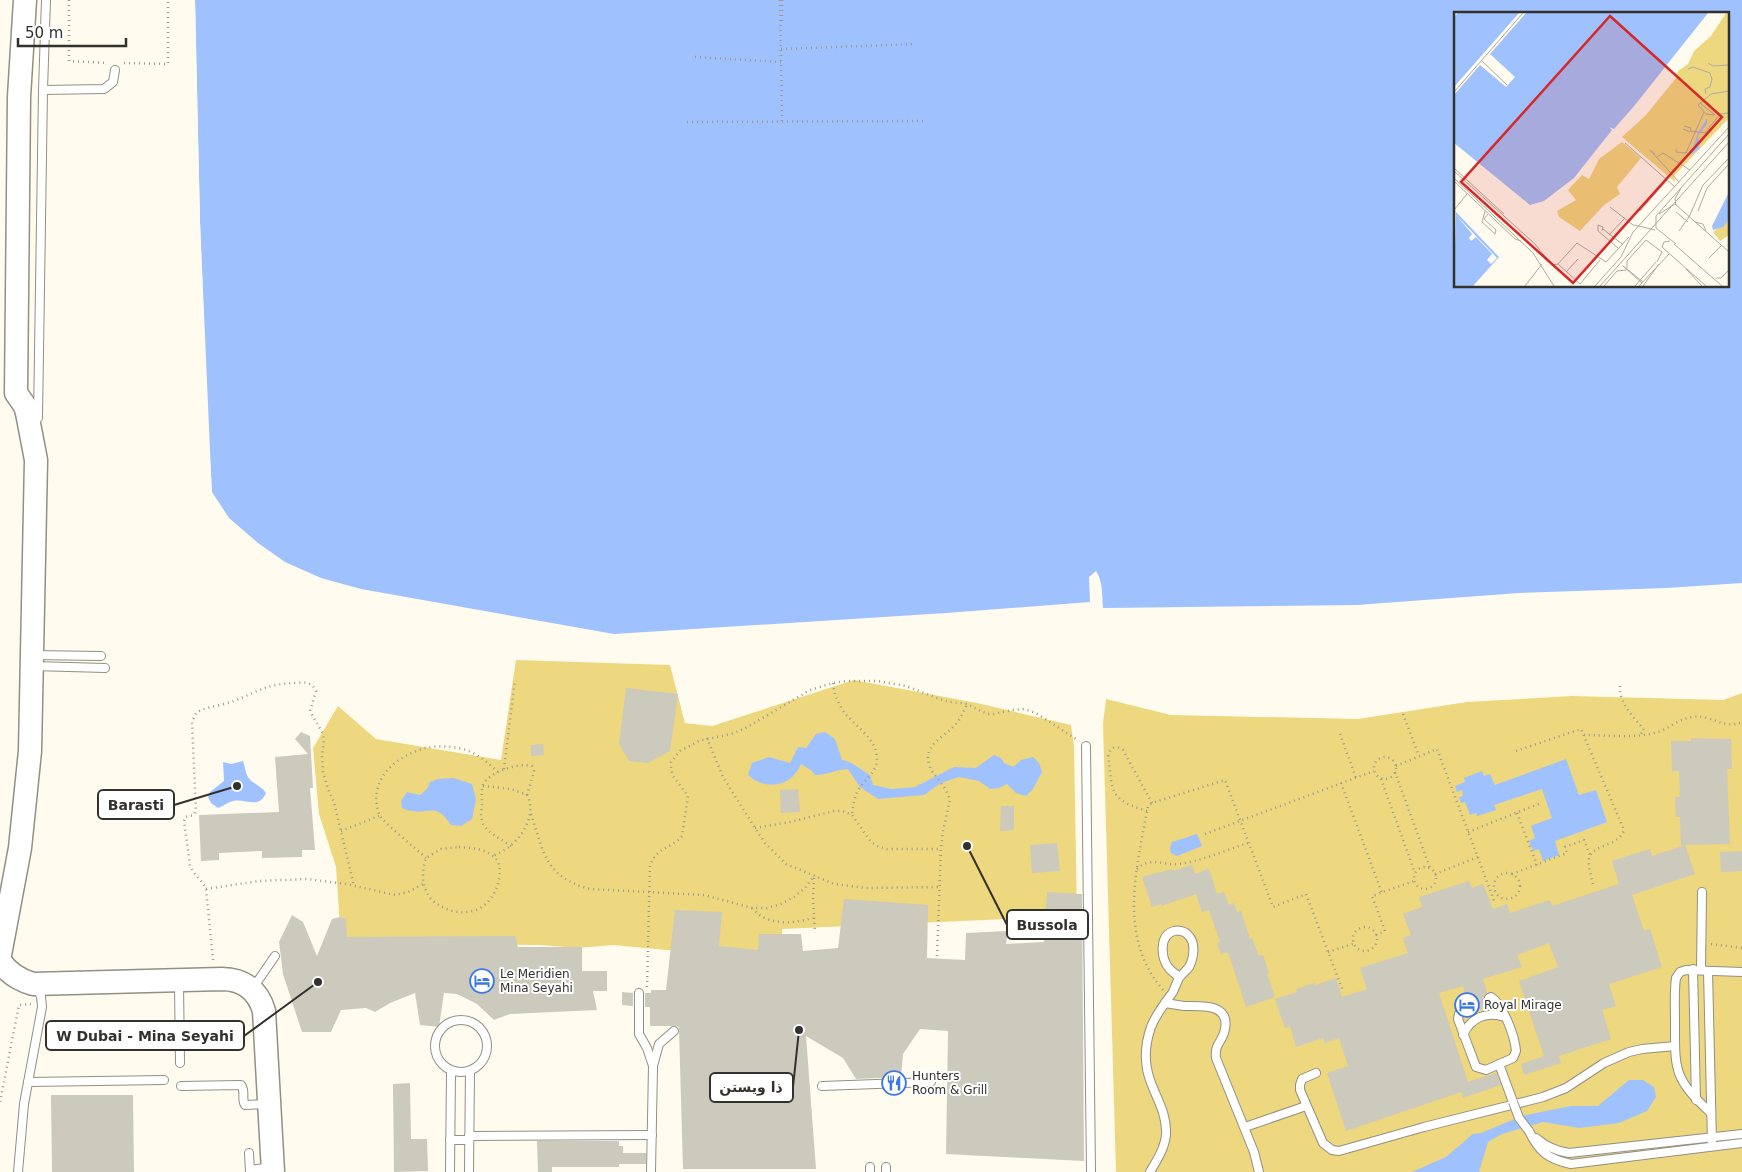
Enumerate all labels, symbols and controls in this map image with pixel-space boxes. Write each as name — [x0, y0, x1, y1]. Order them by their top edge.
inset map — [1454, 12, 1730, 288]
scale bar — [18, 15, 125, 47]
text: 50 m — [25, 24, 63, 42]
callout: Barasti — [98, 790, 174, 819]
text: Barasti — [108, 797, 164, 813]
callout: Bussola — [1007, 910, 1088, 939]
text: Bussola — [1016, 917, 1078, 933]
place label: Le Meridien Mina Seyahi — [500, 967, 573, 995]
hotel icon: Le Meridien Mina Seyahi — [469, 968, 495, 994]
hotel icon: Royal Mirage — [1454, 992, 1480, 1018]
place label: Royal Mirage — [1484, 998, 1562, 1012]
callout: W Dubai - Mina Seyahi — [46, 1021, 244, 1050]
text: W Dubai - Mina Seyahi — [56, 1028, 234, 1044]
place label: Hunters Room & Grill — [912, 1069, 987, 1097]
restaurant icon: Hunters Room & Grill — [881, 1070, 907, 1096]
callout: ذا ويستن — [710, 1073, 793, 1102]
text: ذا ويستن — [719, 1079, 783, 1096]

